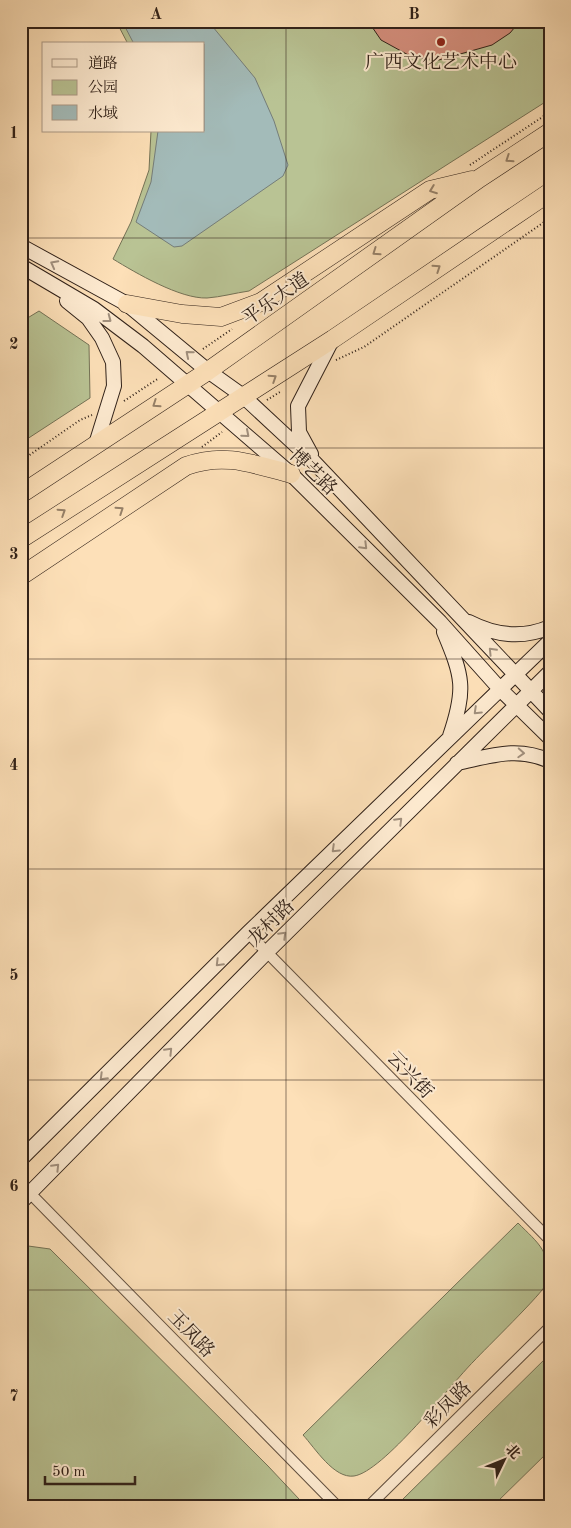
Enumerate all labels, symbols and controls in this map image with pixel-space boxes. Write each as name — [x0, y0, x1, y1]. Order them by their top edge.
text: A — [150, 7, 162, 23]
text: B — [408, 7, 420, 23]
marker: 广西文化艺术中心 — [435, 36, 447, 48]
legend — [42, 42, 205, 132]
place label: 广西文化艺术中心 — [365, 51, 517, 73]
text: 道路 — [88, 55, 118, 72]
text: 公园 — [88, 79, 118, 96]
text: 水域 — [88, 105, 118, 122]
text: 1 — [9, 126, 19, 142]
one-way arrow — [505, 153, 515, 162]
one-way arrow — [429, 184, 438, 194]
one-way arrow — [372, 246, 382, 255]
one-way arrow — [51, 260, 60, 270]
one-way arrow — [431, 265, 441, 274]
street label: 平乐大道 — [238, 268, 313, 330]
one-way arrow — [102, 313, 112, 322]
text: 2 — [9, 337, 19, 353]
one-way arrow — [185, 351, 194, 360]
one-way arrow — [267, 374, 276, 384]
one-way arrow — [152, 398, 161, 407]
one-way arrow — [240, 429, 249, 438]
street label: 博艺路 — [285, 445, 341, 499]
one-way arrow — [114, 507, 123, 516]
one-way arrow — [57, 509, 66, 519]
one-way arrow — [358, 540, 367, 549]
text: 3 — [9, 547, 19, 563]
one-way arrow — [489, 648, 498, 657]
one-way arrow — [473, 705, 482, 714]
one-way arrow — [517, 747, 525, 758]
text: 4 — [9, 758, 19, 774]
one-way arrow — [393, 818, 402, 827]
one-way arrow — [332, 843, 341, 852]
street label: 龙村路 — [243, 895, 299, 951]
one-way arrow — [278, 932, 287, 941]
one-way arrow — [216, 957, 225, 966]
text: 5 — [9, 968, 19, 984]
street label: 云兴街 — [383, 1047, 437, 1103]
one-way arrow — [163, 1048, 172, 1057]
one-way arrow — [100, 1071, 109, 1080]
one-way arrow — [50, 1164, 59, 1173]
text: 6 — [9, 1179, 19, 1195]
street label: 玉凤路 — [164, 1306, 218, 1362]
street label: 彩凤路 — [420, 1377, 476, 1433]
text: 7 — [9, 1389, 19, 1405]
north arrow — [478, 1436, 528, 1486]
text: 北 — [503, 1441, 523, 1462]
scale bar — [45, 1453, 135, 1485]
text: 50 m — [52, 1465, 86, 1480]

